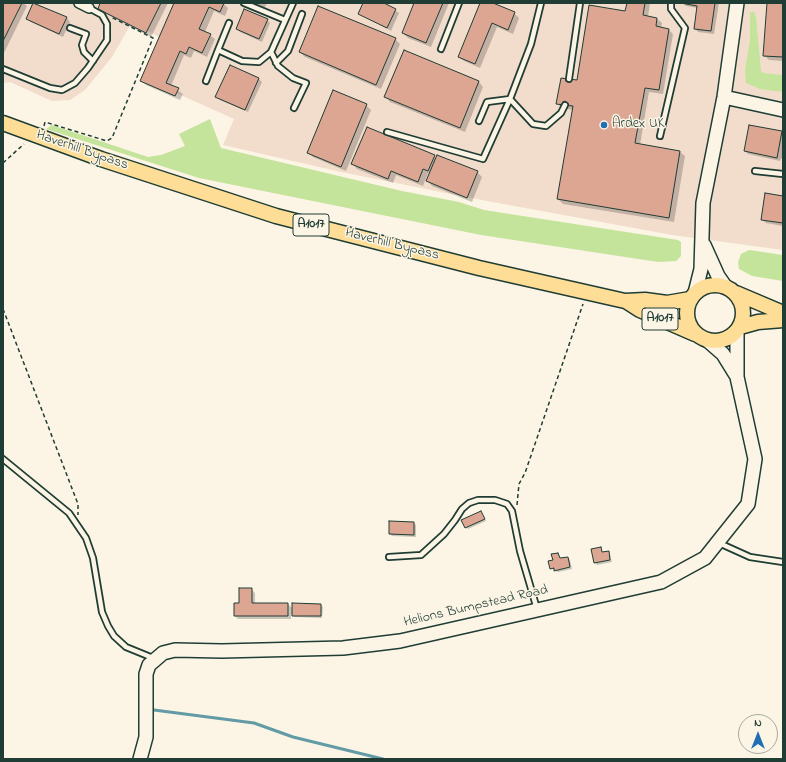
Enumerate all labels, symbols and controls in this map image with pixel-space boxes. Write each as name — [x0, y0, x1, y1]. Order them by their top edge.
place label: Ardex UK — [612, 117, 665, 133]
marker: Ardex UK — [599, 120, 609, 130]
street label: Haverhill Bypass — [34, 127, 130, 175]
road number: A1017 — [293, 214, 329, 236]
street label: Haverhill Bypass — [343, 225, 441, 265]
road number: A1017 — [642, 308, 678, 330]
street label: Helions Bumpstead Road — [402, 582, 550, 632]
north arrow — [738, 714, 778, 754]
text: N — [754, 715, 762, 731]

